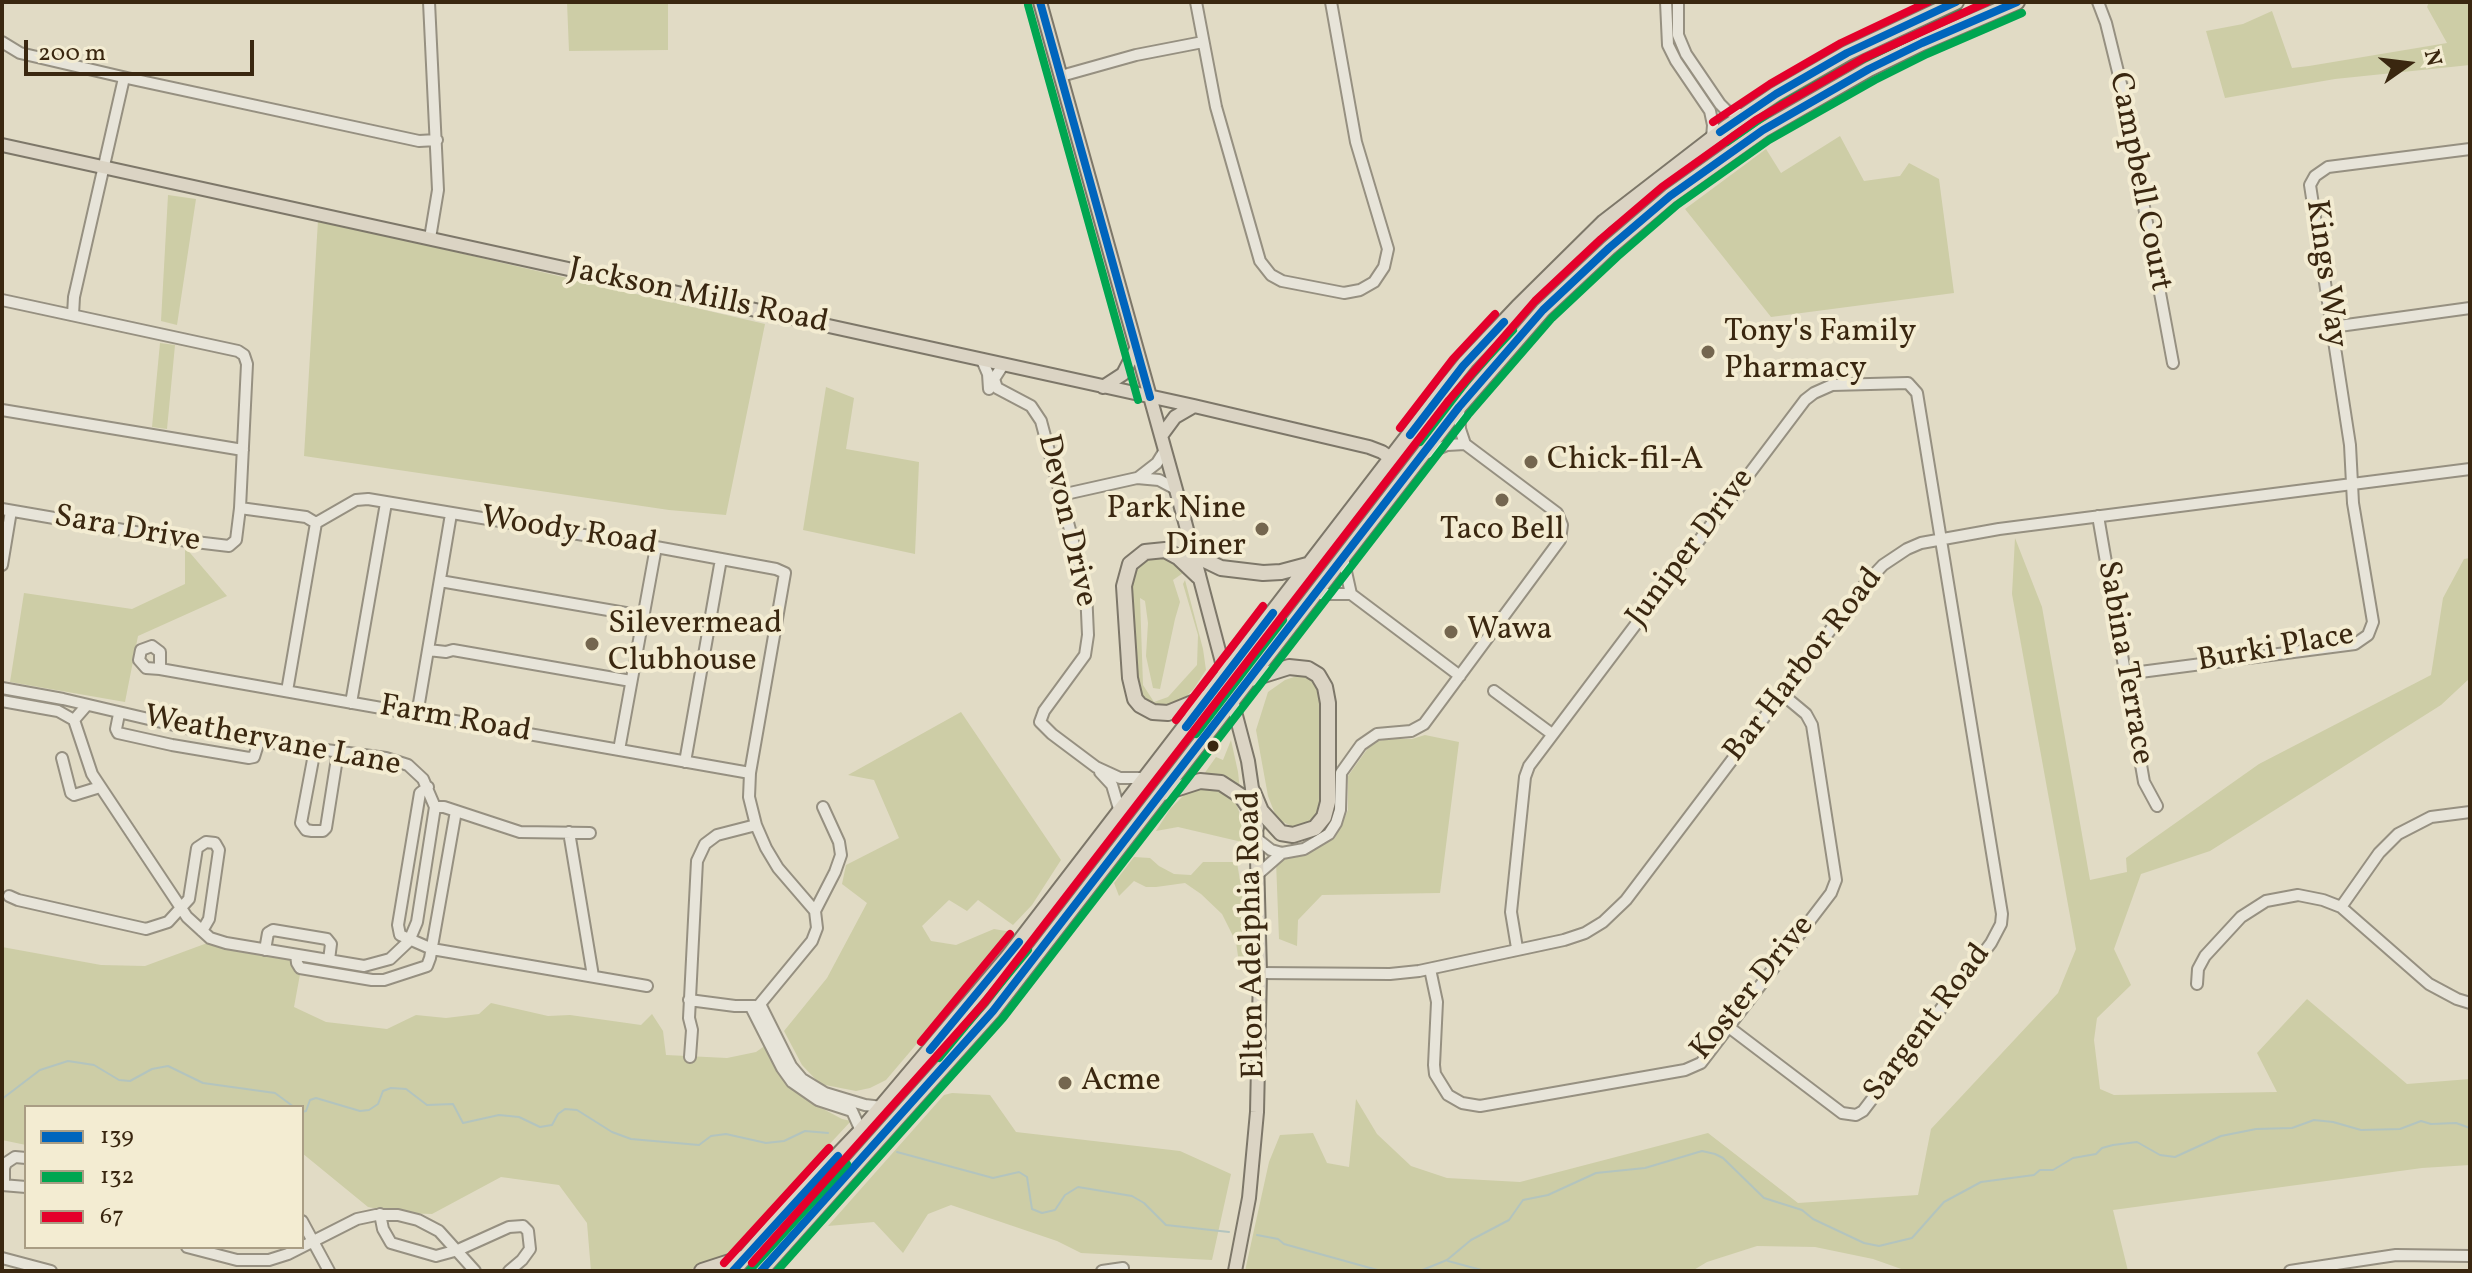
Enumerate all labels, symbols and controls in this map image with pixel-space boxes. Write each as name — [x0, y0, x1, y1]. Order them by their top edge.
scale bar — [28, 24, 258, 74]
north arrow — [2368, 24, 2448, 104]
text: 200 m — [38, 37, 106, 71]
text: N — [2415, 47, 2449, 70]
street label: Campbell Court — [2098, 69, 2178, 295]
street label: Kings Way — [2295, 198, 2353, 350]
street label: Jackson Mills Road — [565, 252, 831, 344]
place label: Tony's Family Pharmacy — [1724, 315, 1916, 390]
marker: Tony's Family Pharmacy — [1699, 343, 1717, 361]
street label: Devon Drive — [1027, 431, 1103, 611]
place label: Chick-fil-A — [1547, 443, 1703, 481]
marker: Chick-fil-A — [1522, 453, 1540, 471]
street label: Juniper Drive — [1620, 462, 1764, 636]
marker: Taco Bell — [1493, 491, 1511, 509]
place label: Park Nine Diner — [1107, 492, 1246, 567]
street label: Sara Drive — [51, 499, 203, 563]
street label: Woody Road — [478, 500, 660, 566]
place label: Taco Bell — [1440, 513, 1564, 551]
marker: Park Nine Diner — [1253, 520, 1271, 538]
street label: Sabina Terrace — [2086, 558, 2160, 768]
street label: Bar Harbor Road — [1717, 561, 1893, 771]
place label: Silevermead Clubhouse — [608, 607, 782, 682]
place label: Wawa — [1467, 613, 1553, 651]
street label: Burki Place — [2195, 617, 2357, 683]
marker: Wawa — [1442, 623, 1460, 641]
marker: Silevermead Clubhouse — [583, 635, 601, 653]
street label: Farm Road — [376, 689, 534, 753]
street label: Weathervane Lane — [140, 699, 404, 787]
unlabelled marker — [1205, 738, 1221, 754]
street label: Elton Adelphia Road — [1232, 791, 1276, 1079]
street label: Koster Drive — [1684, 909, 1824, 1069]
street label: Sargent Road — [1857, 938, 2001, 1110]
place label: Acme — [1081, 1064, 1161, 1102]
marker: Acme — [1056, 1074, 1074, 1092]
legend — [24, 1105, 304, 1249]
text: 139 — [100, 1120, 134, 1154]
text: 132 — [100, 1160, 135, 1194]
text: 67 — [100, 1200, 124, 1234]

